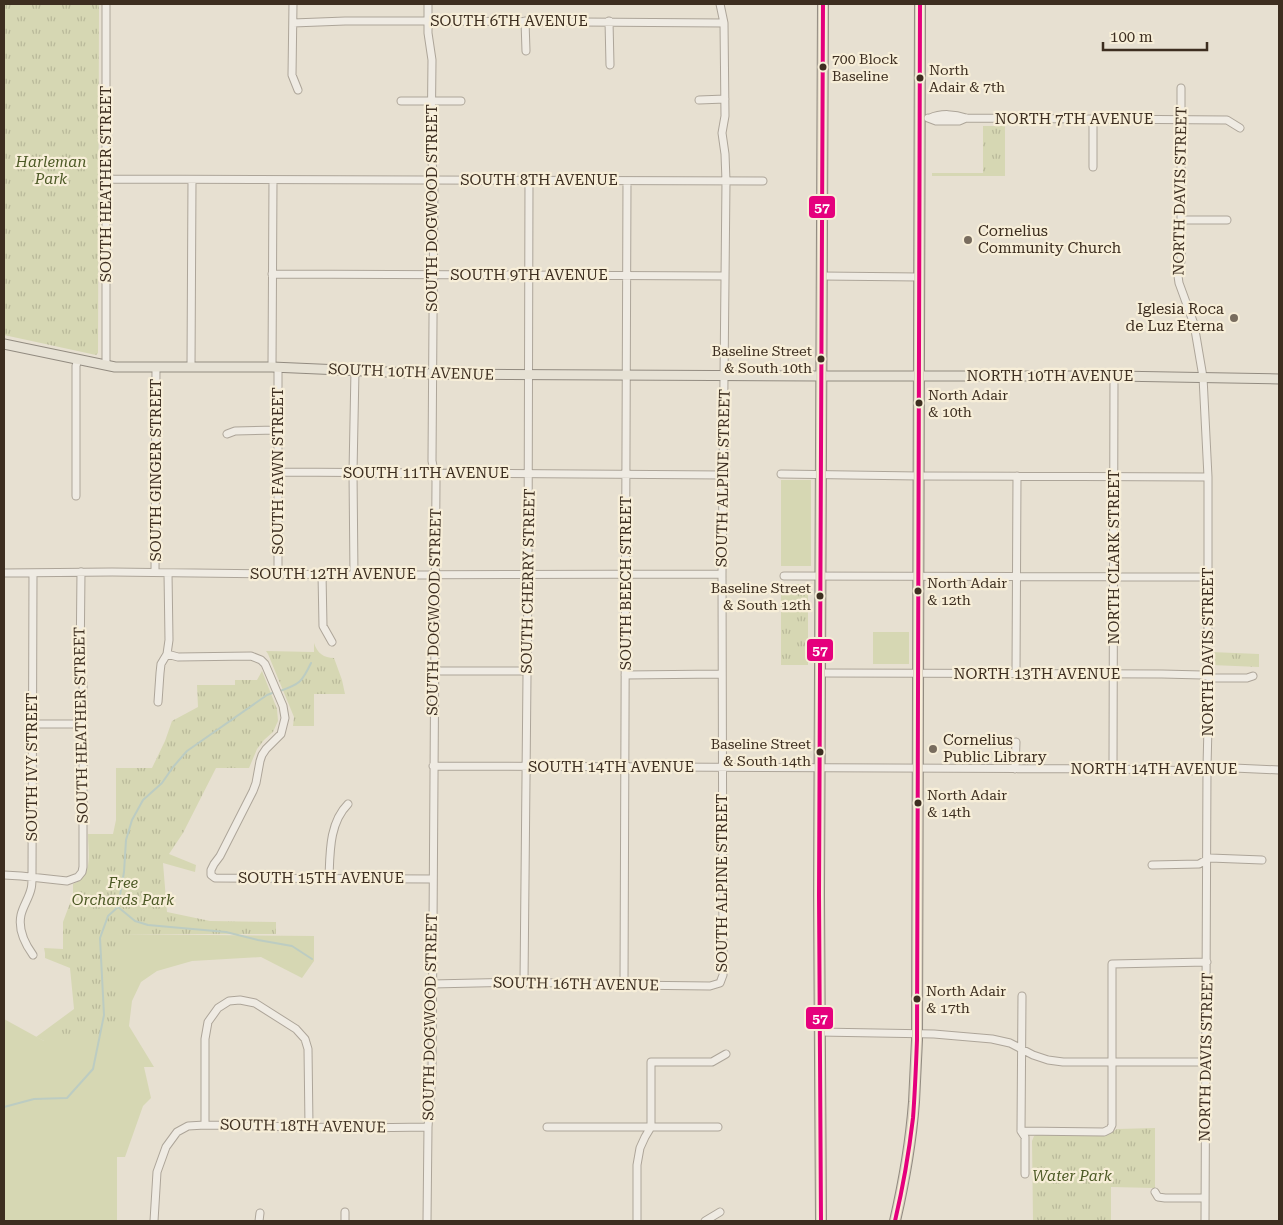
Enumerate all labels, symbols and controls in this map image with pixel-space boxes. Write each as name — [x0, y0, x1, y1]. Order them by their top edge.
street label: SOUTH 6TH AVENUE — [430, 12, 588, 30]
scale bar — [1103, 20, 1207, 52]
text: 100 m — [1110, 28, 1153, 46]
place label: 700 Block Baseline — [832, 51, 898, 84]
marker: 700 Block Baseline — [818, 62, 828, 72]
place label: North Adair & 7th — [929, 62, 1005, 95]
marker: North Adair & 7th — [915, 73, 925, 83]
street label: SOUTH HEATHER STREET — [97, 86, 115, 282]
street label: SOUTH DOGWOOD STREET — [423, 104, 441, 312]
street label: NORTH DAVIS STREET — [1170, 106, 1190, 276]
street label: NORTH 7TH AVENUE — [995, 110, 1153, 128]
park label: Harleman Park — [15, 153, 86, 188]
street label: SOUTH 8TH AVENUE — [460, 171, 618, 189]
line badge: 57 — [808, 195, 836, 219]
text: 57 — [814, 199, 830, 215]
place label: Cornelius Community Church — [978, 222, 1122, 257]
marker: Cornelius Community Church — [962, 234, 974, 246]
street label: SOUTH 9TH AVENUE — [450, 266, 608, 284]
place label: Iglesia Roca de Luz Eterna — [1126, 300, 1224, 335]
marker: Iglesia Roca de Luz Eterna — [1228, 312, 1240, 324]
place label: Baseline Street & South 10th — [712, 343, 812, 376]
marker: Baseline Street & South 10th — [816, 354, 826, 364]
street label: SOUTH 10TH AVENUE — [328, 360, 494, 384]
street label: NORTH 10TH AVENUE — [967, 367, 1133, 385]
street label: SOUTH GINGER STREET — [147, 379, 165, 561]
street label: SOUTH FAWN STREET — [269, 387, 287, 555]
place label: North Adair & 10th — [928, 387, 1008, 420]
street label: SOUTH ALPINE STREET — [712, 389, 734, 567]
marker: North Adair & 10th — [914, 398, 924, 408]
street label: SOUTH 11TH AVENUE — [343, 464, 509, 482]
street label: NORTH CLARK STREET — [1105, 470, 1123, 644]
street label: SOUTH CHERRY STREET — [517, 488, 539, 674]
street label: SOUTH BEECH STREET — [617, 496, 635, 670]
street label: SOUTH DOGWOOD STREET — [423, 508, 445, 716]
street label: SOUTH 12TH AVENUE — [250, 565, 416, 583]
street label: NORTH DAVIS STREET — [1199, 567, 1217, 737]
place label: North Adair & 12th — [927, 575, 1007, 608]
place label: Baseline Street & South 12th — [711, 580, 811, 613]
marker: North Adair & 12th — [913, 586, 923, 596]
marker: Baseline Street & South 12th — [815, 591, 825, 601]
street label: SOUTH HEATHER STREET — [70, 627, 92, 823]
line badge: 57 — [806, 638, 834, 662]
text: 57 — [812, 642, 828, 658]
street label: NORTH 13TH AVENUE — [954, 665, 1120, 683]
street label: SOUTH IVY STREET — [23, 693, 41, 841]
place label: Cornelius Public Library — [943, 731, 1047, 766]
place label: Baseline Street & South 14th — [711, 736, 811, 769]
marker: Cornelius Public Library — [927, 743, 939, 755]
marker: Baseline Street & South 14th — [815, 747, 825, 757]
street label: SOUTH 14TH AVENUE — [528, 758, 694, 776]
street label: NORTH 14TH AVENUE — [1071, 760, 1237, 778]
place label: North Adair & 14th — [927, 787, 1007, 820]
street label: SOUTH ALPINE STREET — [713, 794, 731, 972]
marker: North Adair & 14th — [913, 798, 923, 808]
street label: SOUTH 15TH AVENUE — [238, 869, 404, 887]
park label: Free Orchards Park — [72, 874, 175, 909]
street label: SOUTH DOGWOOD STREET — [419, 913, 441, 1121]
street label: NORTH DAVIS STREET — [1196, 972, 1216, 1142]
street label: SOUTH 16TH AVENUE — [493, 974, 659, 994]
place label: North Adair & 17th — [926, 983, 1006, 1016]
marker: North Adair & 17th — [912, 994, 922, 1004]
line badge: 57 — [805, 1006, 834, 1030]
text: 57 — [812, 1010, 828, 1026]
street label: SOUTH 18TH AVENUE — [220, 1116, 386, 1136]
park label: Water Park — [1032, 1167, 1113, 1185]

